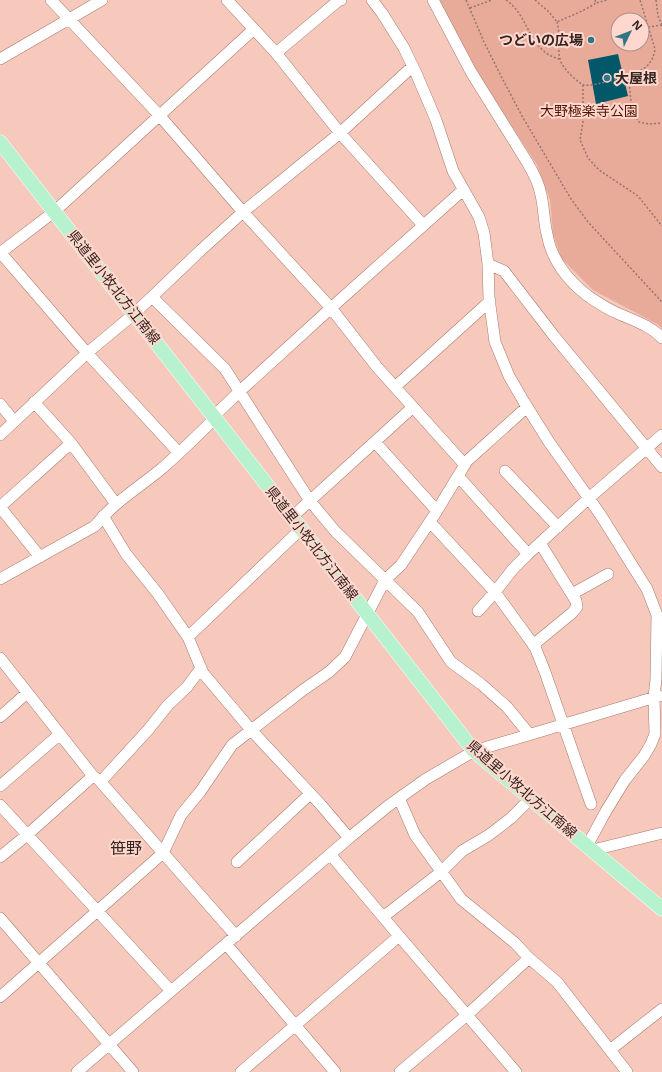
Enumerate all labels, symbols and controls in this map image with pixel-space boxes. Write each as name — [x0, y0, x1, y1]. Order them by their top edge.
north arrow — [610, 12, 650, 52]
text: N — [629, 16, 646, 33]
place label: つどいの広場 — [499, 30, 583, 49]
marker: つどいの広場 — [586, 35, 596, 45]
place label: 大屋根 — [615, 68, 657, 87]
marker: 大屋根 — [602, 73, 612, 83]
park label: 大野極楽寺公園 — [540, 101, 638, 120]
street label: 県道里小牧北方江南線 — [64, 226, 165, 348]
street label: 県道里小牧北方江南線 — [262, 482, 363, 604]
street label: 県道里小牧北方江南線 — [463, 736, 581, 842]
district label: 笹野 — [110, 837, 142, 859]

